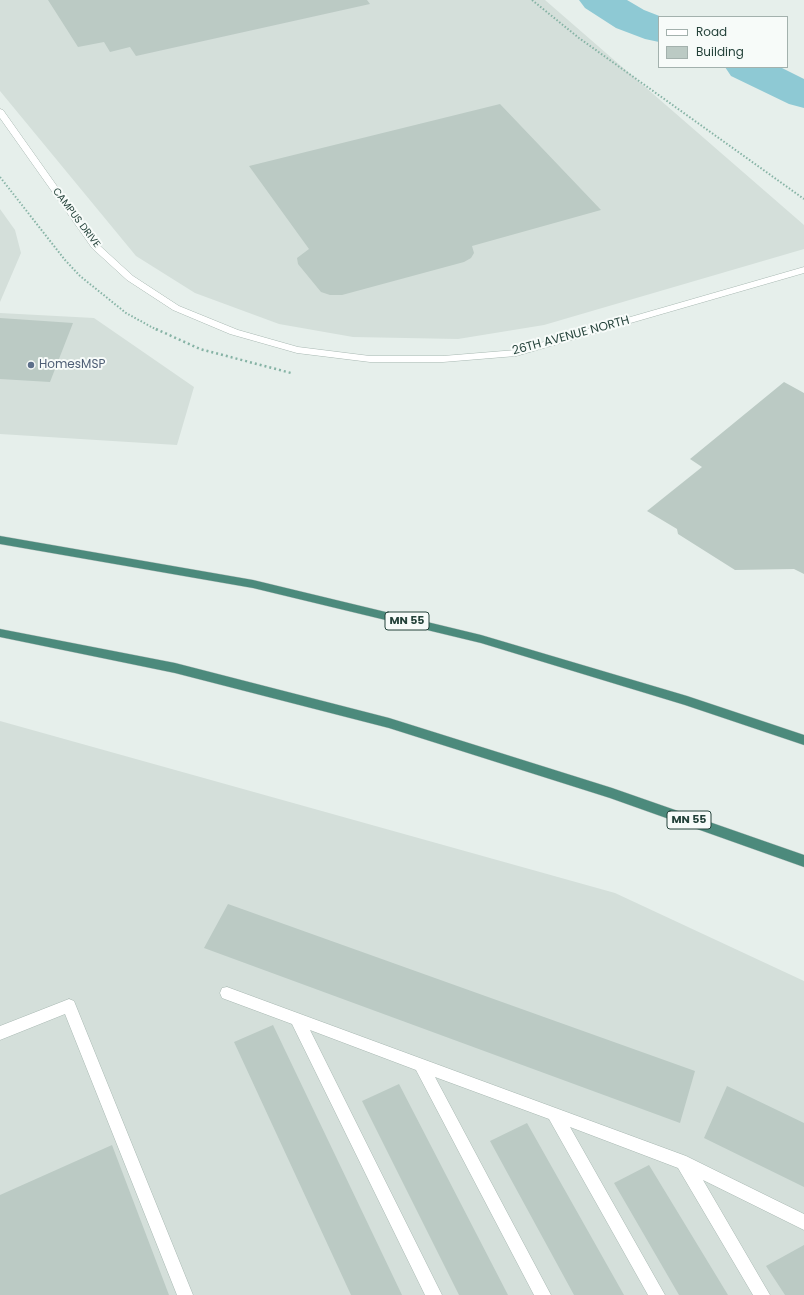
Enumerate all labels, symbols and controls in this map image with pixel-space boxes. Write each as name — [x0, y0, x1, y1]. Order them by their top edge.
legend — [658, 16, 788, 68]
text: Road — [696, 23, 727, 40]
text: Building — [696, 43, 744, 60]
street label: CAMPUS DRIVE — [50, 186, 102, 250]
street label: 26TH AVENUE NORTH — [511, 313, 631, 359]
place label: HomesMSP — [39, 358, 105, 372]
marker: HomesMSP — [26, 360, 36, 370]
road number: MN 55 — [385, 612, 429, 630]
road number: MN 55 — [667, 811, 711, 829]

